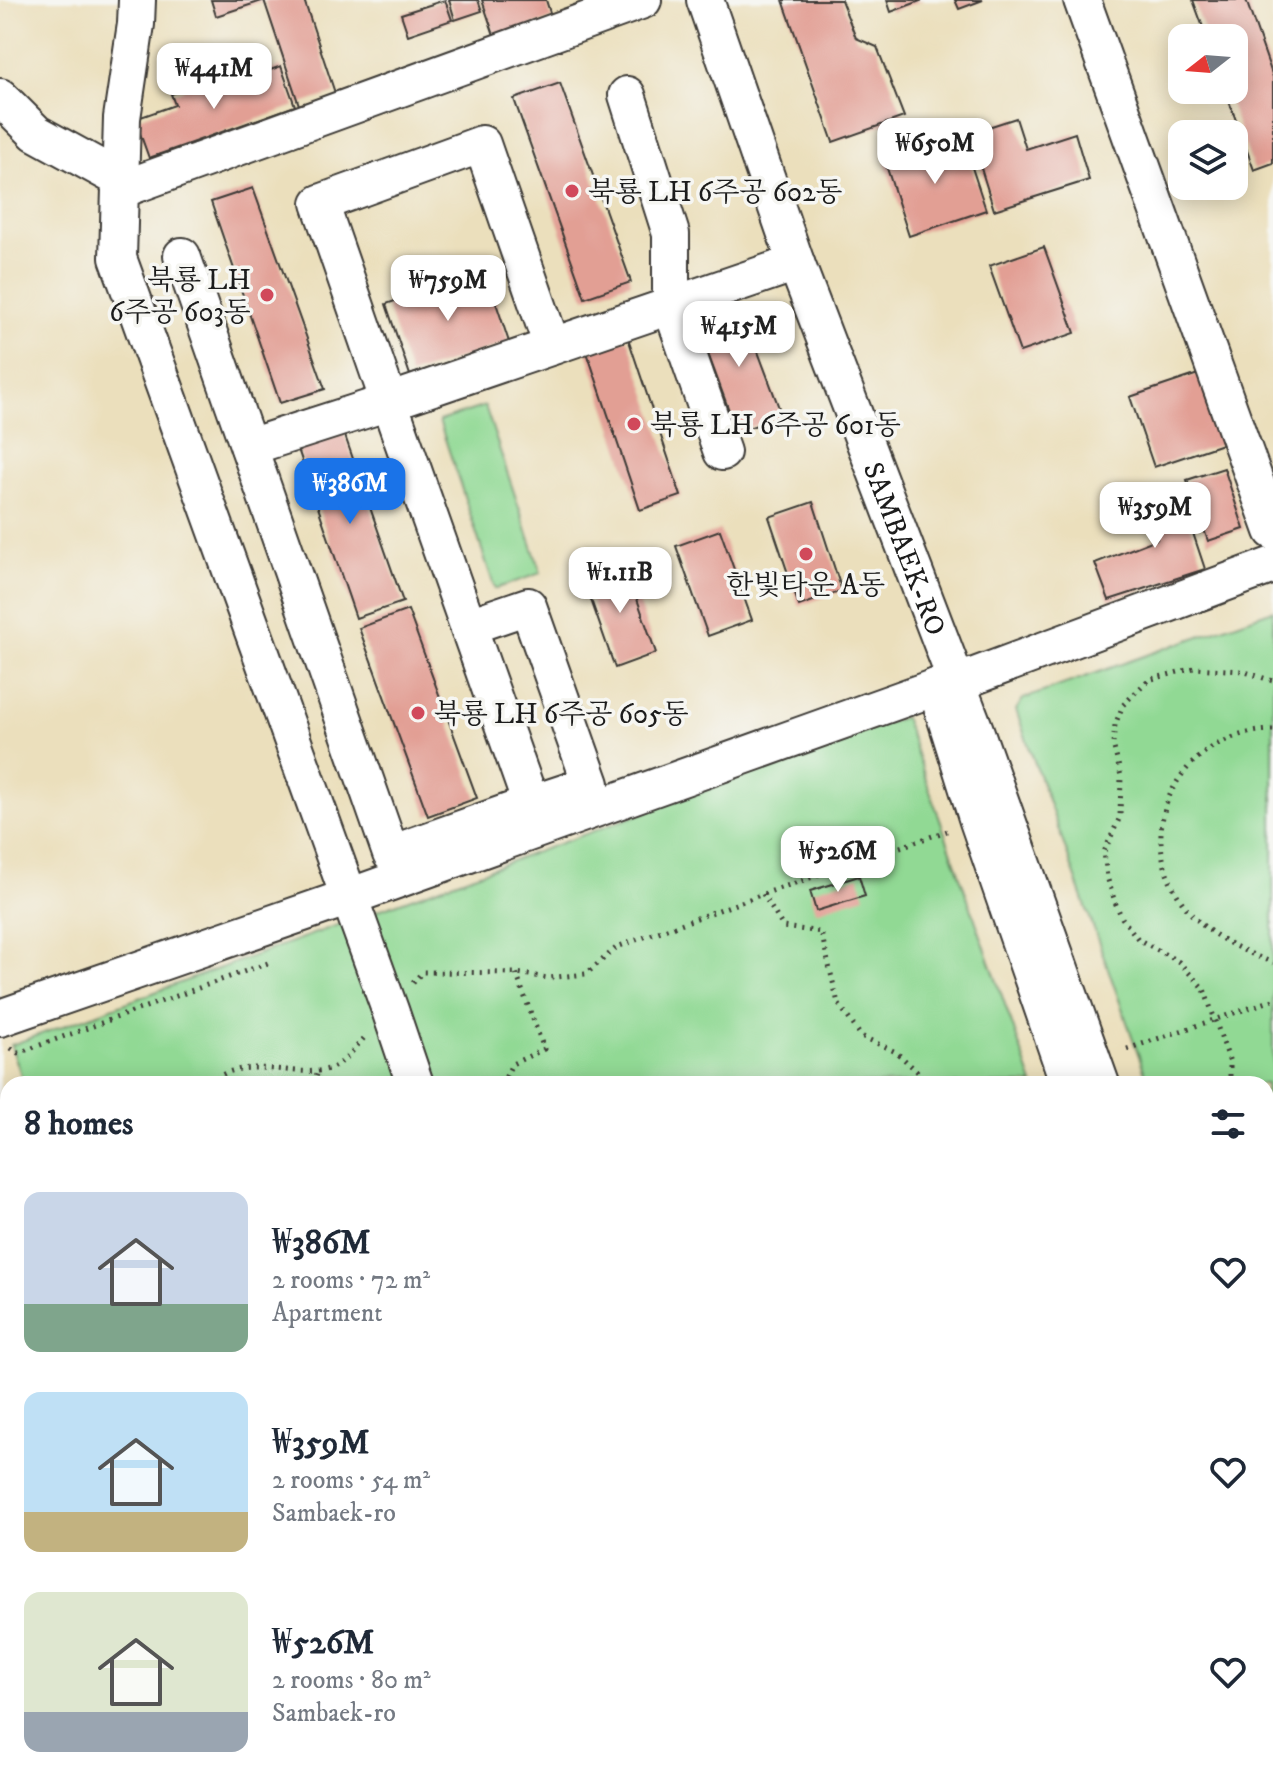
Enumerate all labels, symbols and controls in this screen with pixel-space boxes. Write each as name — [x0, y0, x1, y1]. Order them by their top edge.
north arrow — [1168, 24, 1248, 104]
map controls — [1168, 24, 1248, 200]
pin: ₩441M — [158, 43, 270, 111]
text: ₩441M — [175, 52, 253, 85]
pin: ₩650M — [879, 118, 991, 186]
button: layers — [1168, 120, 1248, 200]
text: ₩650M — [895, 127, 975, 160]
place label: 북룡 LH 6주공 602동 — [588, 175, 843, 210]
marker: 북룡 LH 6주공 602동 — [563, 182, 581, 200]
pin: ₩759M — [392, 255, 504, 323]
place label: 북룡 LH 6주공 603동 — [109, 263, 251, 330]
text: ₩759M — [409, 264, 487, 297]
marker: 북룡 LH 6주공 603동 — [258, 286, 276, 304]
pin: ₩415M — [683, 301, 795, 369]
text: ₩415M — [701, 310, 777, 343]
place label: 북룡 LH 6주공 601동 — [650, 408, 901, 443]
marker: 북룡 LH 6주공 601동 — [625, 415, 643, 433]
street label: SAMBAEK-RO — [855, 457, 953, 641]
pin: ₩386M — [294, 458, 406, 526]
text: ₩386M — [312, 467, 388, 500]
pin: ₩359M — [1099, 482, 1211, 550]
text: ₩359M — [1118, 491, 1192, 524]
marker: 한빛타운 A동 — [797, 545, 815, 563]
pin: ₩1.11B — [555, 547, 685, 615]
text: ₩1.11B — [587, 556, 653, 589]
place label: 한빛타운 A동 — [726, 568, 886, 603]
place label: 북룡 LH 6주공 605동 — [434, 697, 689, 732]
marker: 북룡 LH 6주공 605동 — [409, 704, 427, 722]
pin: ₩526M — [782, 826, 894, 894]
text: ₩526M — [799, 835, 877, 868]
icon: filters — [1206, 1102, 1250, 1146]
text: 8 homes — [24, 1103, 133, 1145]
text: ₩386M — [272, 1222, 371, 1264]
icon: home — [88, 1224, 184, 1320]
icon: heart — [1206, 1250, 1250, 1294]
text: 2 rooms · 72 m² — [272, 1264, 430, 1297]
text: Apartment — [272, 1297, 383, 1330]
text: ₩359M — [272, 1422, 370, 1464]
icon: home — [88, 1424, 184, 1520]
icon: heart — [1206, 1450, 1250, 1494]
text: 2 rooms · 54 m² — [272, 1464, 430, 1497]
text: Sambaek-ro — [272, 1497, 396, 1530]
text: ₩526M — [272, 1622, 374, 1664]
icon: home — [88, 1624, 184, 1720]
icon: heart — [1206, 1650, 1250, 1694]
text: 2 rooms · 80 m² — [272, 1664, 431, 1697]
text: Sambaek-ro — [272, 1697, 396, 1730]

